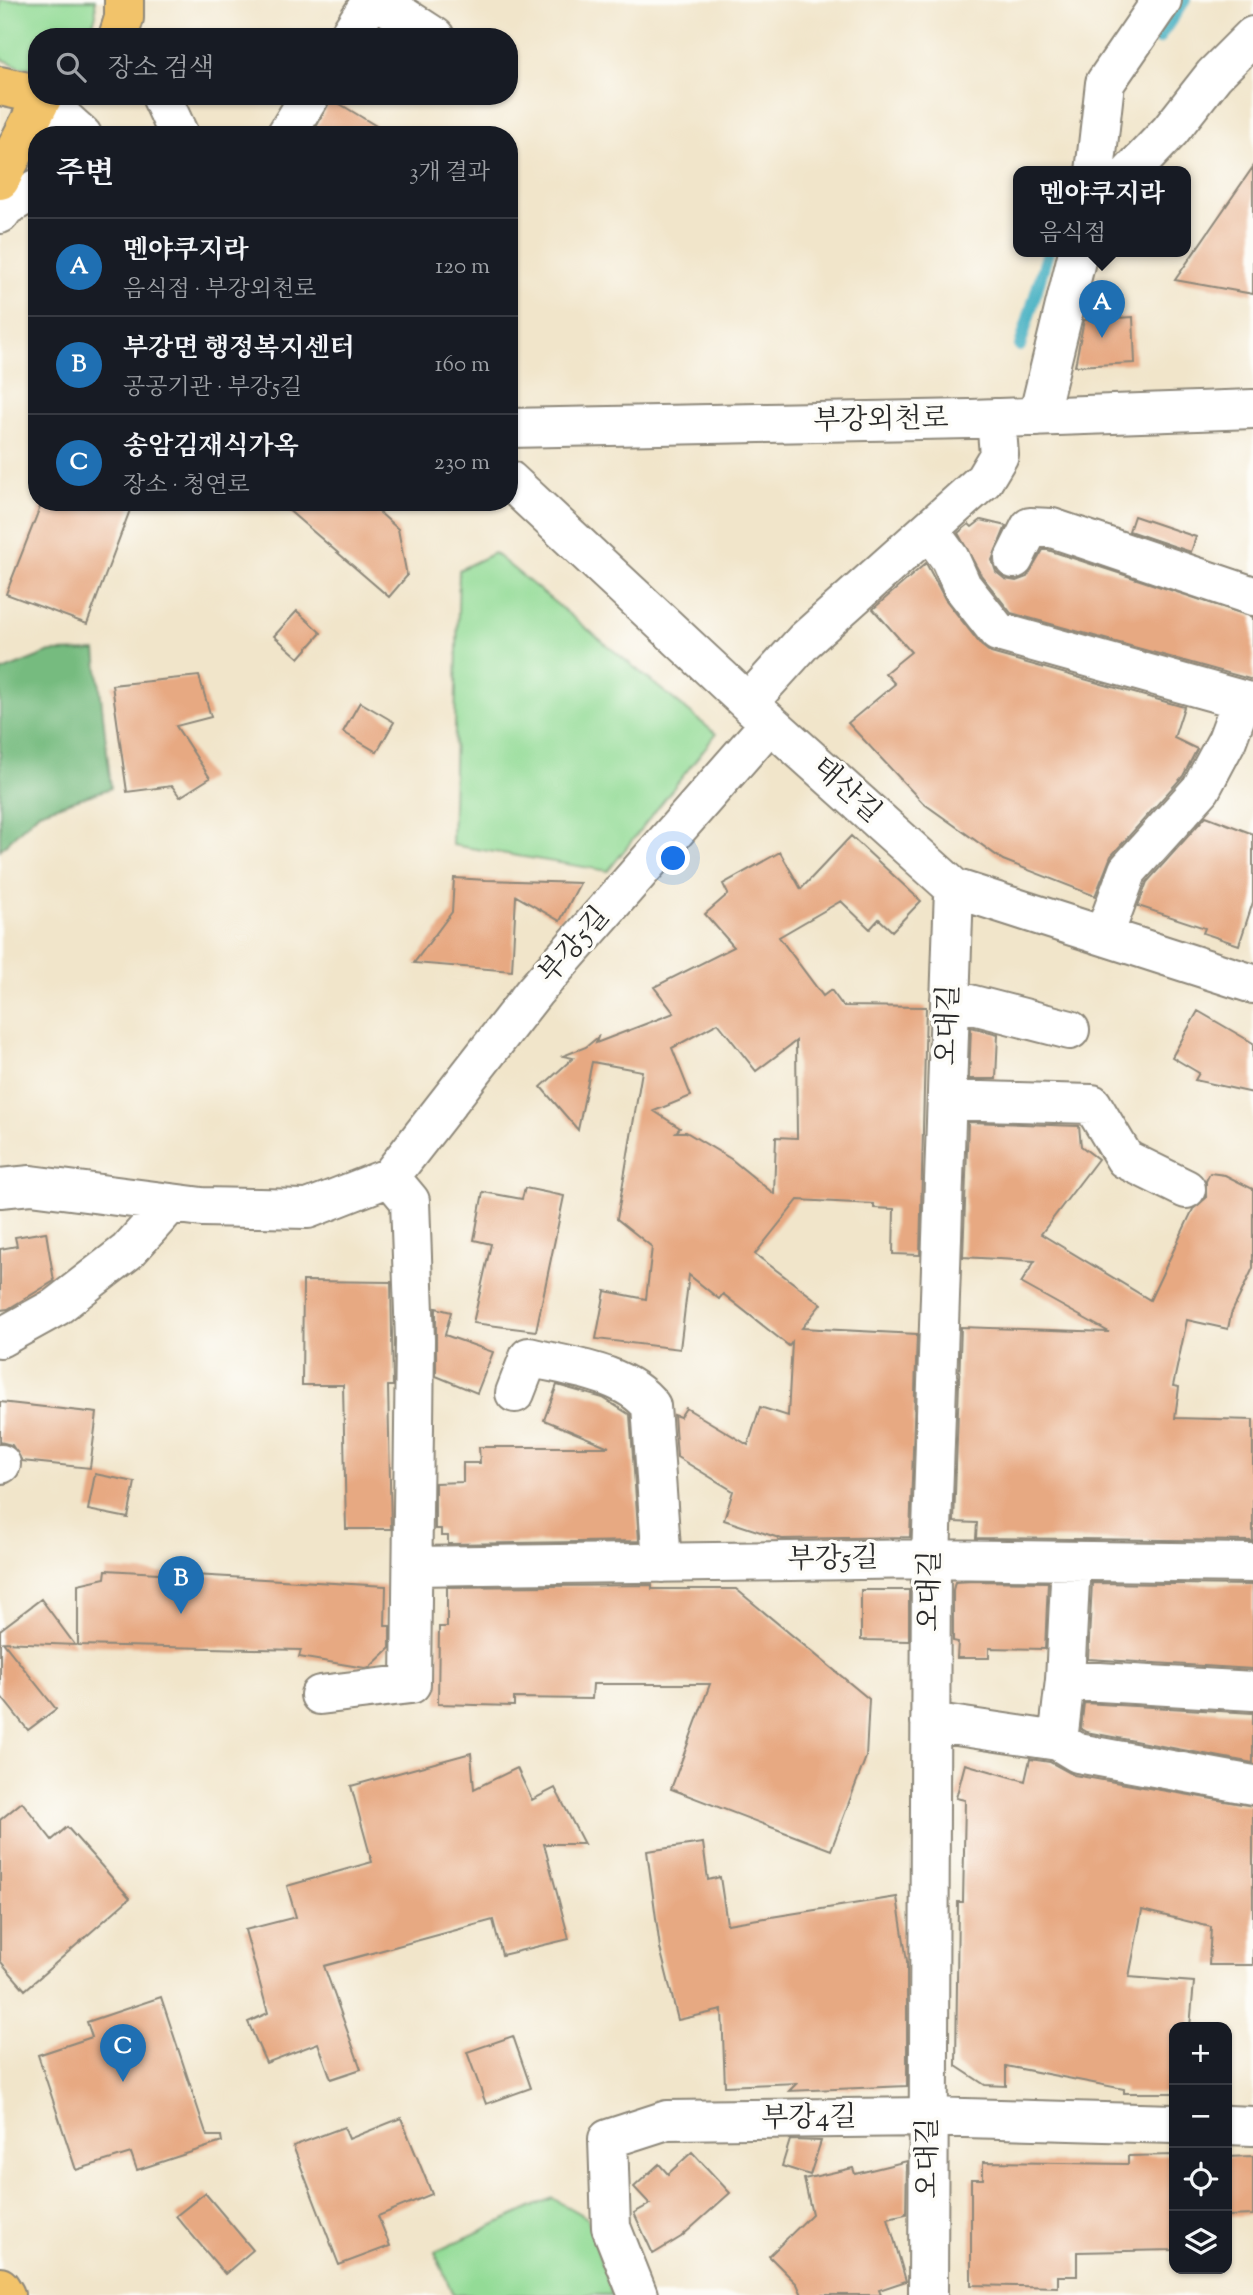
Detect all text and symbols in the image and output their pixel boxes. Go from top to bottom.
search box [28,28,518,105]
icon: search [52,48,90,86]
text: 장소 검색 [108,51,214,88]
text: 주변 [56,153,114,196]
text: 3개 결과 [409,157,490,190]
popup [1013,166,1191,257]
text: 멘야쿠지라 [1039,177,1165,214]
text: 음식점 [1039,218,1106,251]
text: 멘야쿠지라 [123,233,249,270]
text: A [70,251,88,284]
text: 120 m [435,251,490,284]
text: 음식점 · 부강외천로 [123,274,316,307]
pin: A [1079,280,1125,338]
text: 부강면 행정복지센터 [123,331,355,368]
text: B [72,349,86,382]
text: 160 m [435,349,490,382]
text: 공공기관 · 부강5길 [123,372,302,405]
street label: 부강외천로 [813,400,949,442]
text: 송암김재식가옥 [123,429,299,466]
text: C [70,447,88,480]
text: 230 m [434,447,490,480]
text: 장소 · 청연로 [123,470,250,503]
street label: 태산길 [802,749,890,833]
your location [656,841,690,875]
street label: 부강5길 [530,899,620,993]
street label: 오대길 [928,984,970,1066]
street label: 부강5길 [787,1539,879,1581]
street label: 오대길 [910,1550,952,1632]
pin: B [158,1556,204,1614]
map controls [1169,2022,1232,2274]
button: + [1169,2022,1232,2085]
pin: C [100,2024,146,2082]
button: − [1169,2085,1232,2148]
street label: 부강4길 [761,2098,857,2140]
street label: 오대길 [909,2117,949,2199]
button: locate [1169,2148,1232,2211]
button: layers [1169,2211,1232,2274]

